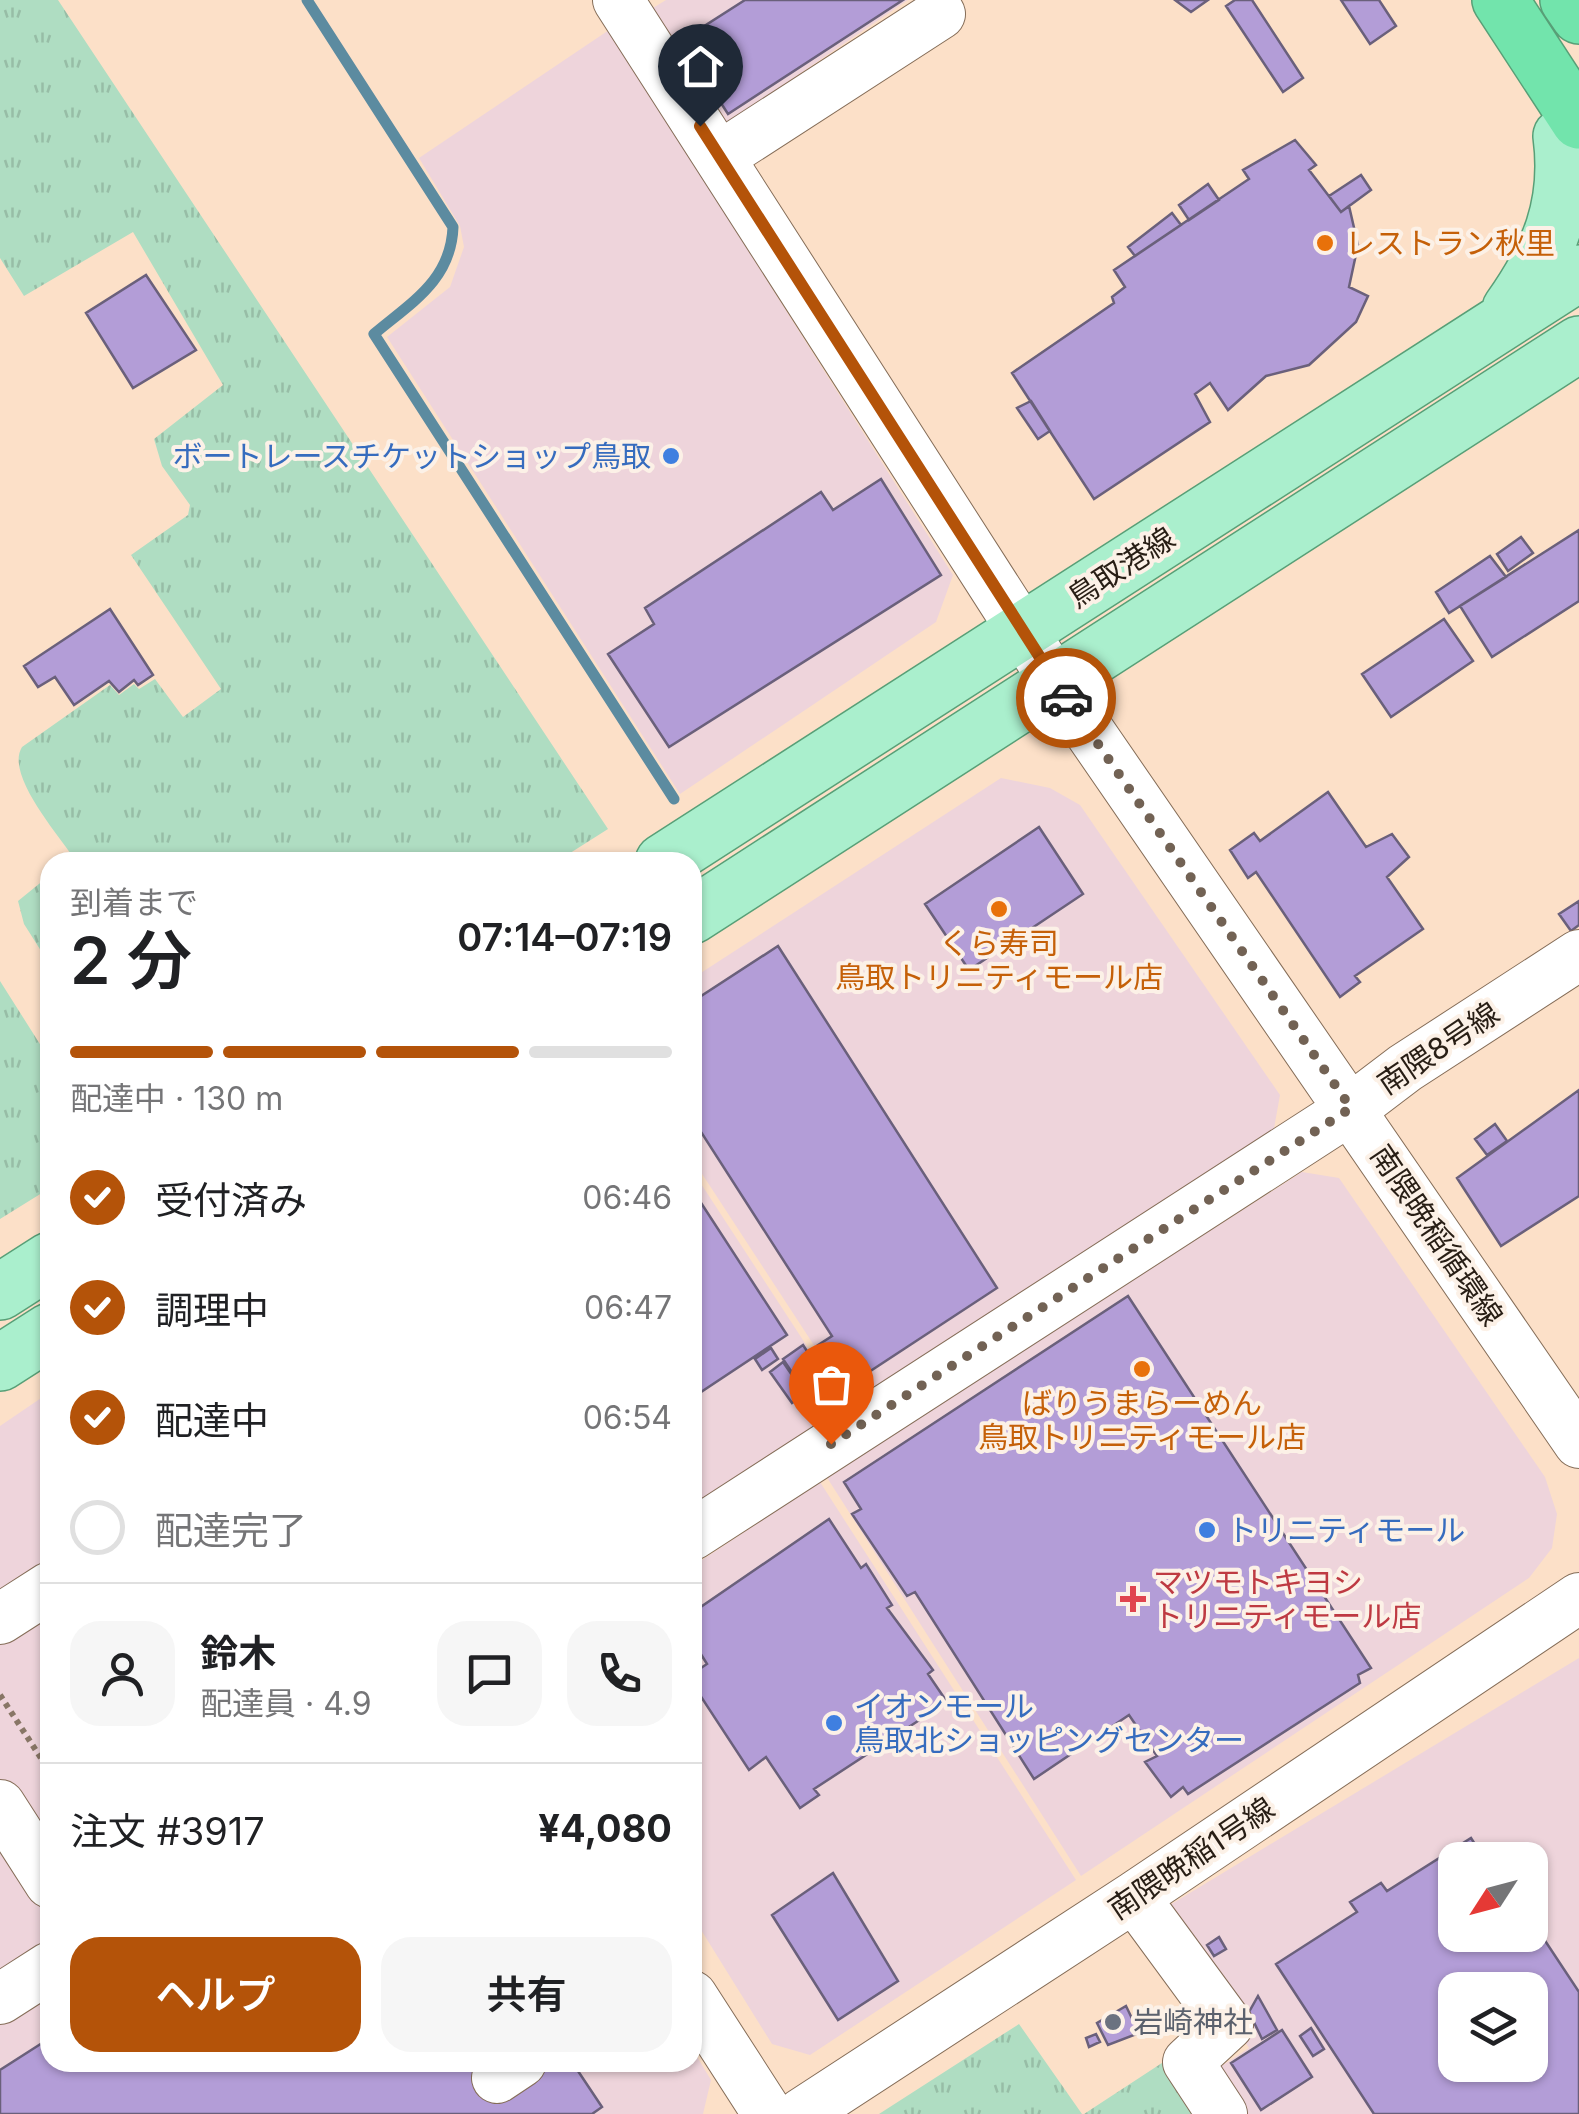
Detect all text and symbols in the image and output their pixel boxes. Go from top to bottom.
pin [658,24,743,127]
icon: home [673,39,728,94]
place label: レストラン秋里 [1345,225,1555,261]
marker: レストラン秋里 [1314,232,1336,254]
place label: ボートレースチケットショップ鳥取 [173,438,651,474]
marker: ボートレースチケットショップ鳥取 [660,445,682,467]
street label: 鳥取港線 [1061,519,1181,615]
courier [1016,648,1116,748]
icon: car [1039,671,1094,726]
text: 到着まで [70,883,198,922]
marker: くら寿司 鳥取トリニティモール店 [988,898,1010,920]
text: 07:14–07:19 [457,914,672,960]
text: 2 分 [70,921,192,1000]
place label: くら寿司 鳥取トリニティモール店 [835,925,1163,995]
street label: 南隈8号線 [1370,994,1506,1102]
text: 配達中 · 130 m [70,1079,283,1118]
street label: 南隈晩稲循環線 [1363,1138,1511,1332]
icon: check [70,1170,125,1225]
text: 受付済み [155,1177,307,1223]
text: 06:46 [582,1178,672,1217]
icon: check [70,1280,125,1335]
text: 調理中 [155,1287,269,1333]
text: 06:47 [584,1288,672,1327]
pin [789,1342,874,1445]
icon: bag [804,1357,859,1412]
marker: ばりうまらーめん 鳥取トリニティモール店 [1131,1358,1153,1380]
place label: ばりうまらーめん 鳥取トリニティモール店 [978,1385,1306,1455]
icon: check [70,1390,125,1445]
text: 配達中 [155,1397,269,1443]
text: 06:54 [583,1398,672,1437]
text: 配達完了 [155,1507,307,1553]
place label: トリニティモール [1227,1512,1465,1548]
marker: トリニティモール [1196,1519,1218,1541]
place label: マツモトキヨシ トリニティモール店 [1153,1564,1421,1634]
marker: マツモトキヨシ トリニティモール店 [1122,1588,1144,1610]
button: person [70,1621,175,1726]
button: chat [437,1621,542,1726]
button: phone [567,1621,672,1726]
text: 鈴木 [200,1630,276,1676]
text: 配達員 · 4.9 [200,1684,372,1723]
place label: イオンモール 鳥取北ショッピングセンター [854,1688,1244,1758]
marker: イオンモール 鳥取北ショッピングセンター [823,1712,845,1734]
street label: 南隈晩稲1号線 [1101,1789,1281,1927]
text: ¥4,080 [538,1805,672,1851]
text: 注文 #3917 [70,1808,265,1854]
north arrow [1438,1842,1548,1952]
map controls [1438,1842,1548,2082]
button: ヘルプ [70,1937,361,2052]
button: 共有 [381,1937,672,2052]
button: layers [1438,1972,1548,2082]
place label: 岩崎神社 [1133,2004,1253,2040]
marker: 岩崎神社 [1102,2011,1124,2033]

